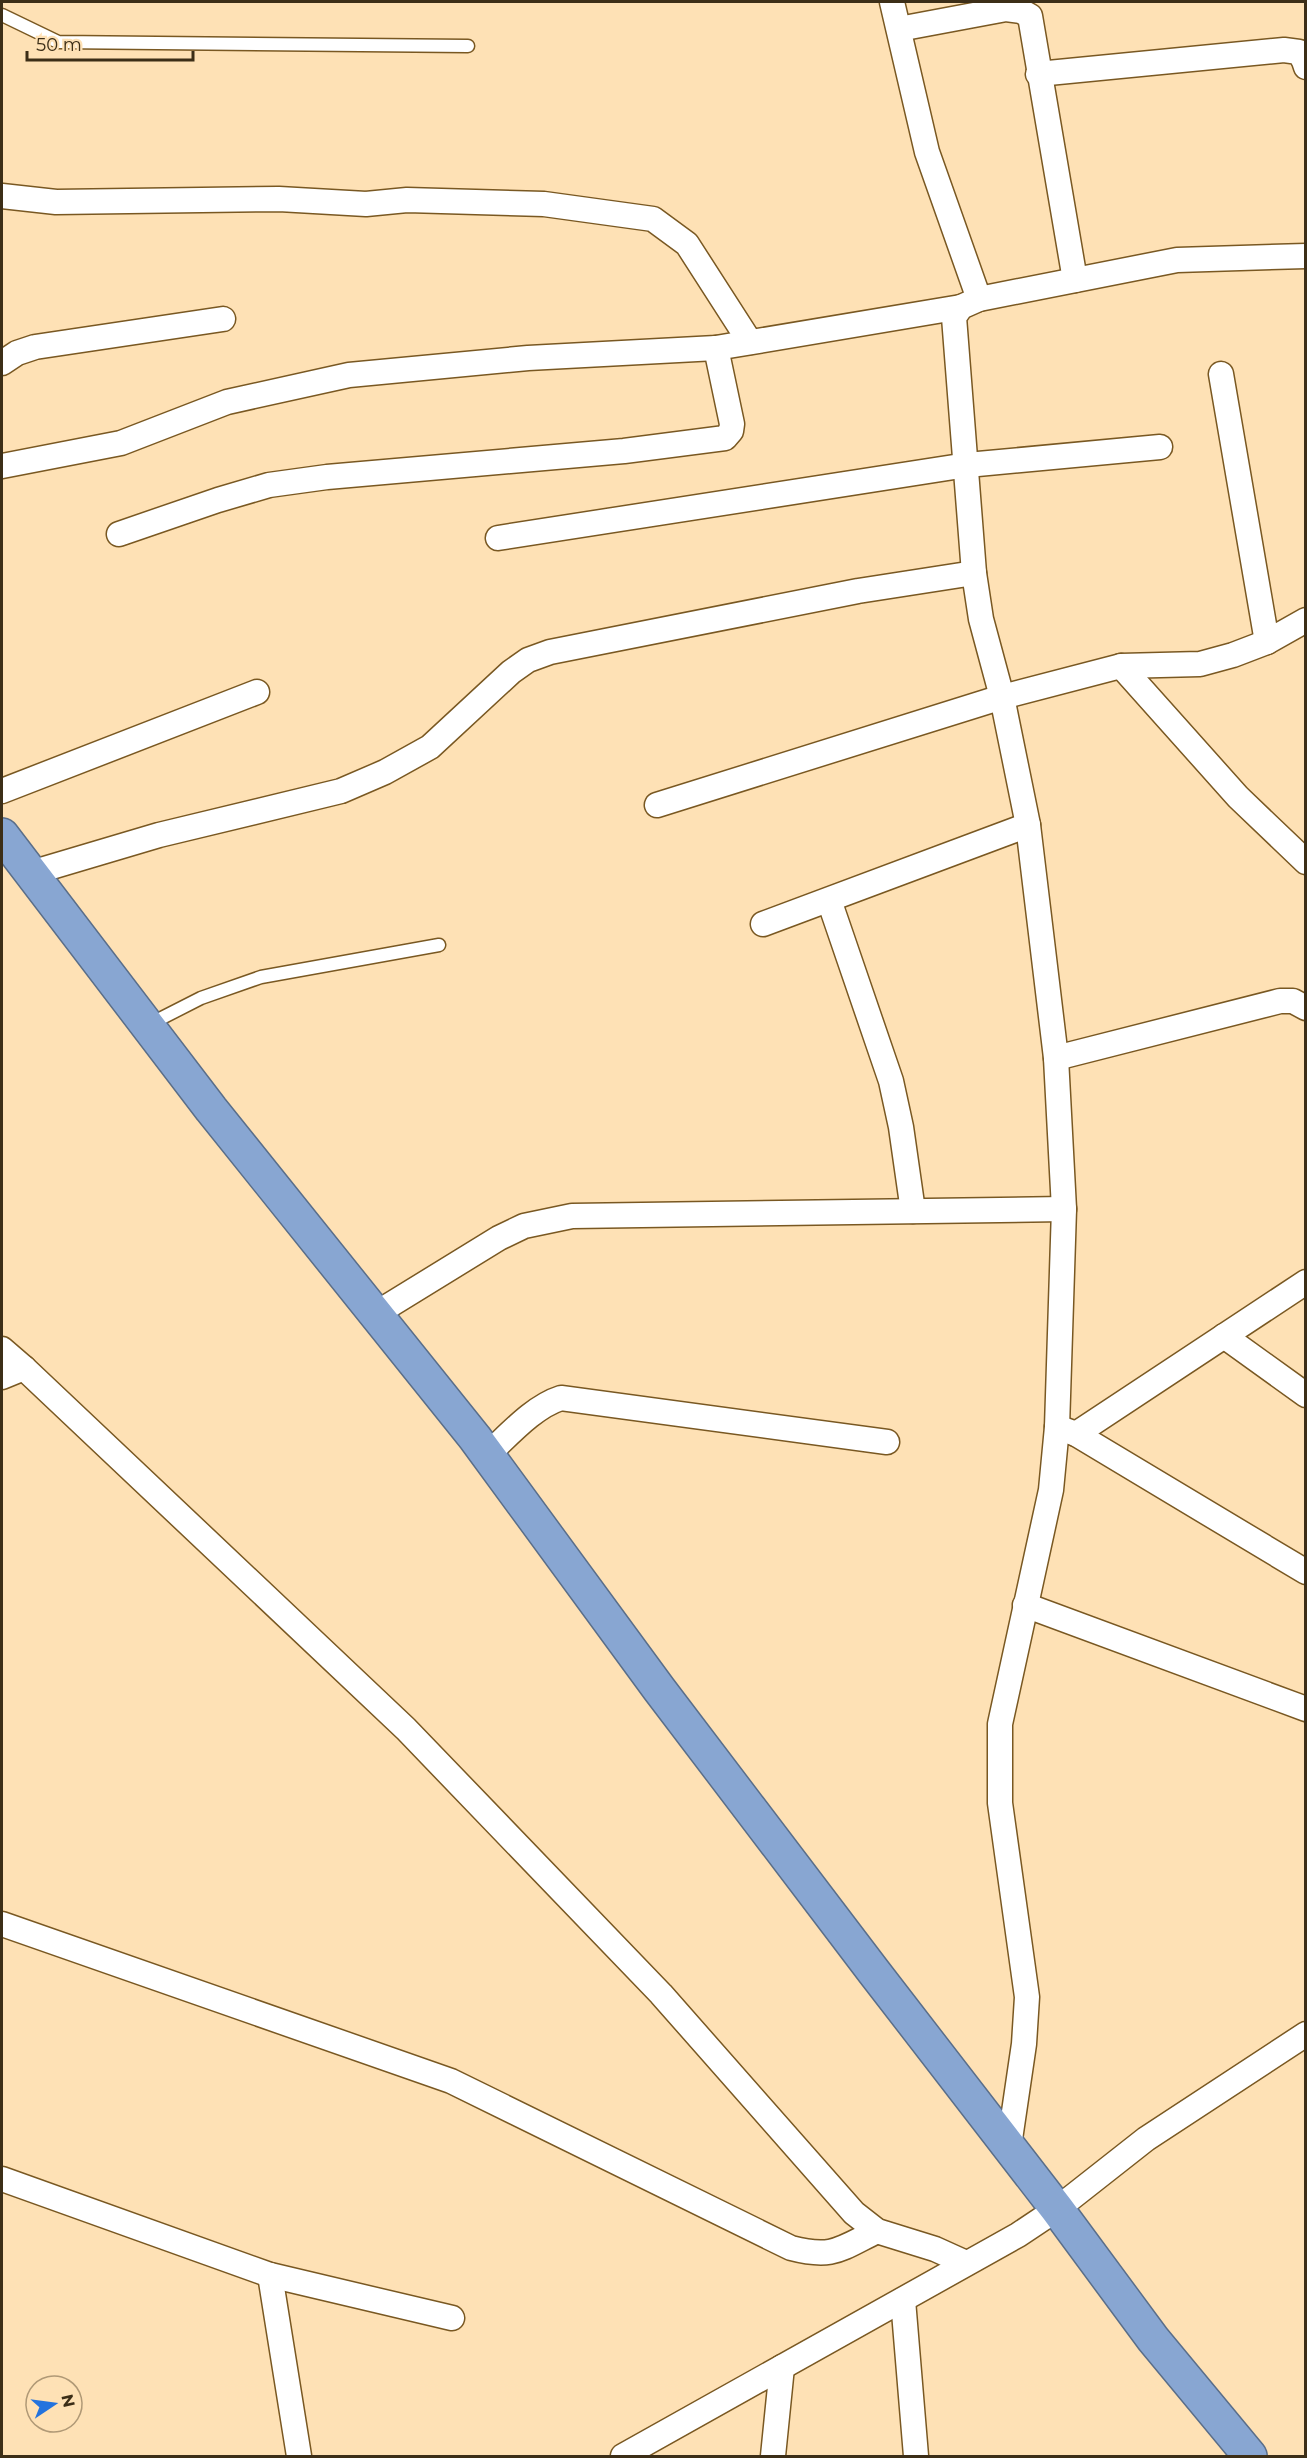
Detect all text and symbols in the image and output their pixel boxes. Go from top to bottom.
scale bar [27,24,194,62]
text: 50 m [36,34,82,56]
north arrow [24,2374,84,2434]
text: N [57,2392,79,2409]

